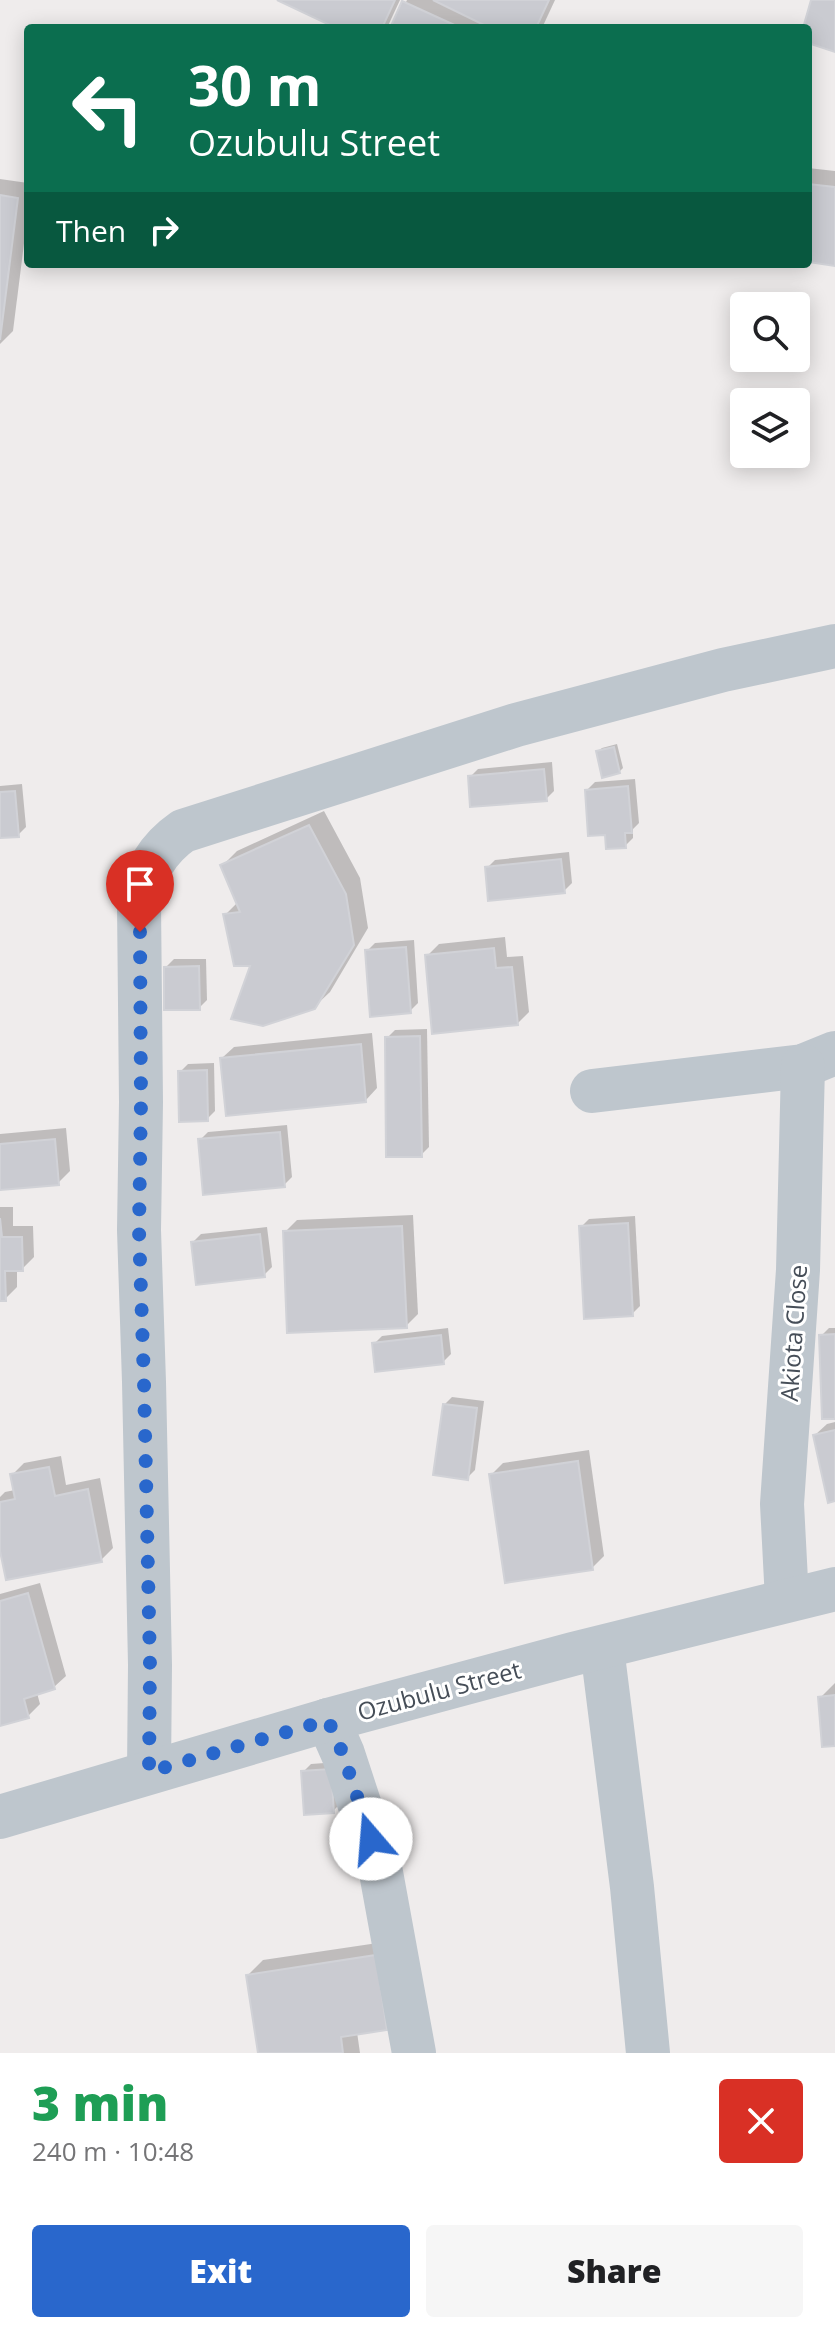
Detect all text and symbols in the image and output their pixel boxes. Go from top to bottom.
text: 30 m [188,46,322,122]
icon: left [56,56,160,160]
text: Ozubulu Street [188,118,440,167]
icon: right [142,208,186,252]
text: Then [56,210,126,251]
map controls [730,292,810,468]
button: search [730,292,810,372]
button: layers [730,388,810,468]
pin [106,850,174,932]
icon: arrive [118,862,162,906]
street label: Akiota Close [772,1264,814,1402]
street label: Ozubulu Street [354,1652,524,1728]
position arrow [329,1797,413,1881]
text: 3 min [32,2070,168,2135]
button: close [719,2079,803,2163]
text: 240 m · 10:48 [32,2133,194,2169]
button: Exit [32,2225,410,2317]
button: Share [426,2225,803,2317]

